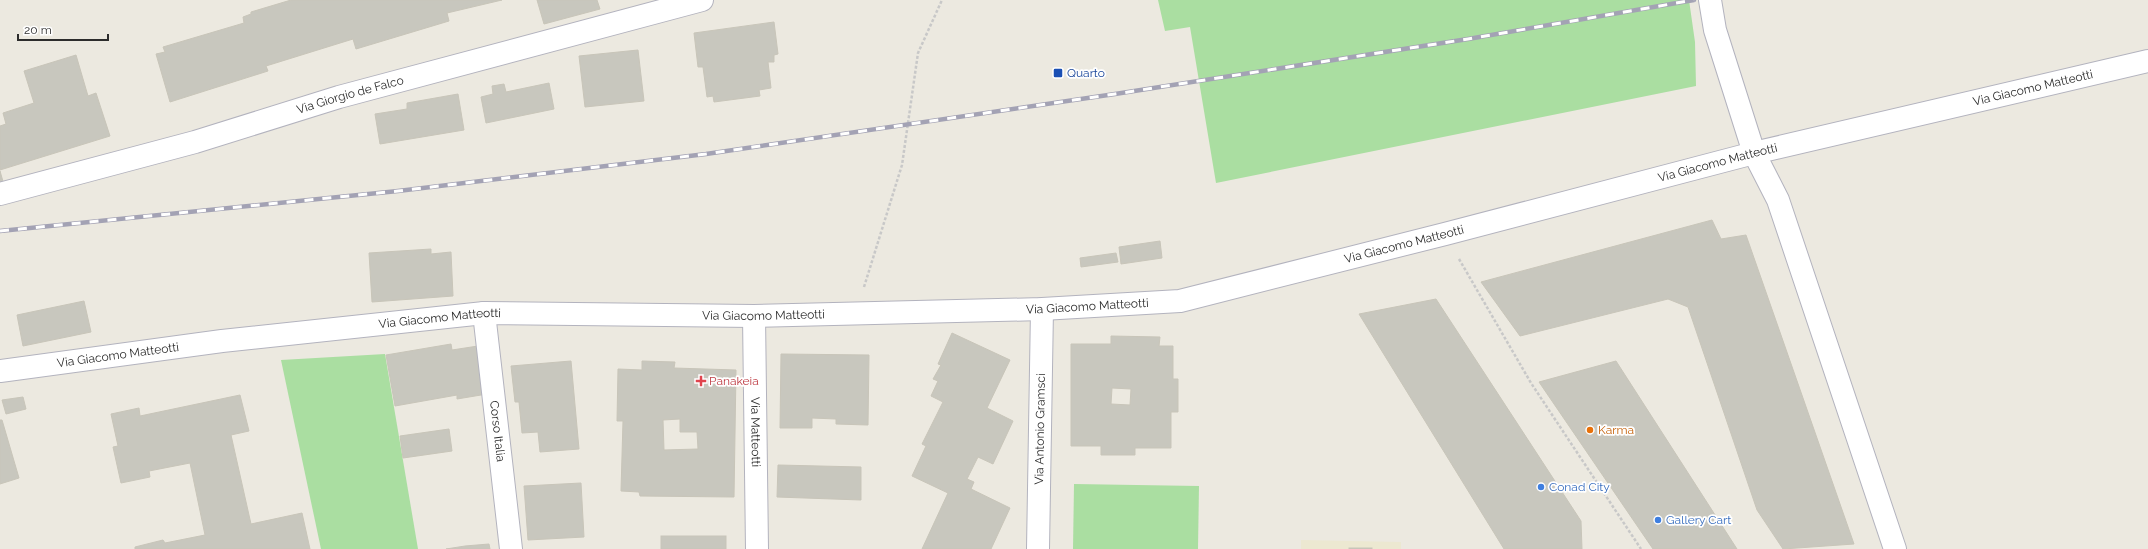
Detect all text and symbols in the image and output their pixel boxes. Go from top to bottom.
scale bar [18,16,108,42]
text: 20 m [24,23,52,37]
place label: Quarto [1067,66,1105,80]
marker: Quarto [1052,67,1064,79]
street label: Via Giacomo Matteotti [1972,67,2094,109]
street label: Via Giorgio de Falco [295,73,405,117]
street label: Via Giacomo Matteotti [1656,141,1779,185]
street label: Via Giacomo Matteotti [1343,222,1465,266]
street label: Via Giacomo Matteotti [1026,296,1149,316]
street label: Via Giacomo Matteotti [378,306,501,331]
street label: Via Giacomo Matteotti [702,307,825,323]
street label: Via Giacomo Matteotti [56,340,180,370]
street label: Via Antonio Gramsci [1032,373,1048,485]
place label: Panakeia [709,374,759,388]
marker: Panakeia [696,376,706,386]
street label: Via Matteotti [748,397,763,467]
street label: Corso Italia [487,400,508,463]
place label: Karma [1598,423,1634,437]
marker: Karma [1585,425,1595,435]
place label: Conad City [1549,480,1610,494]
marker: Conad City [1536,482,1546,492]
place label: Gallery Cart [1666,513,1731,527]
marker: Gallery Cart [1653,515,1663,525]

